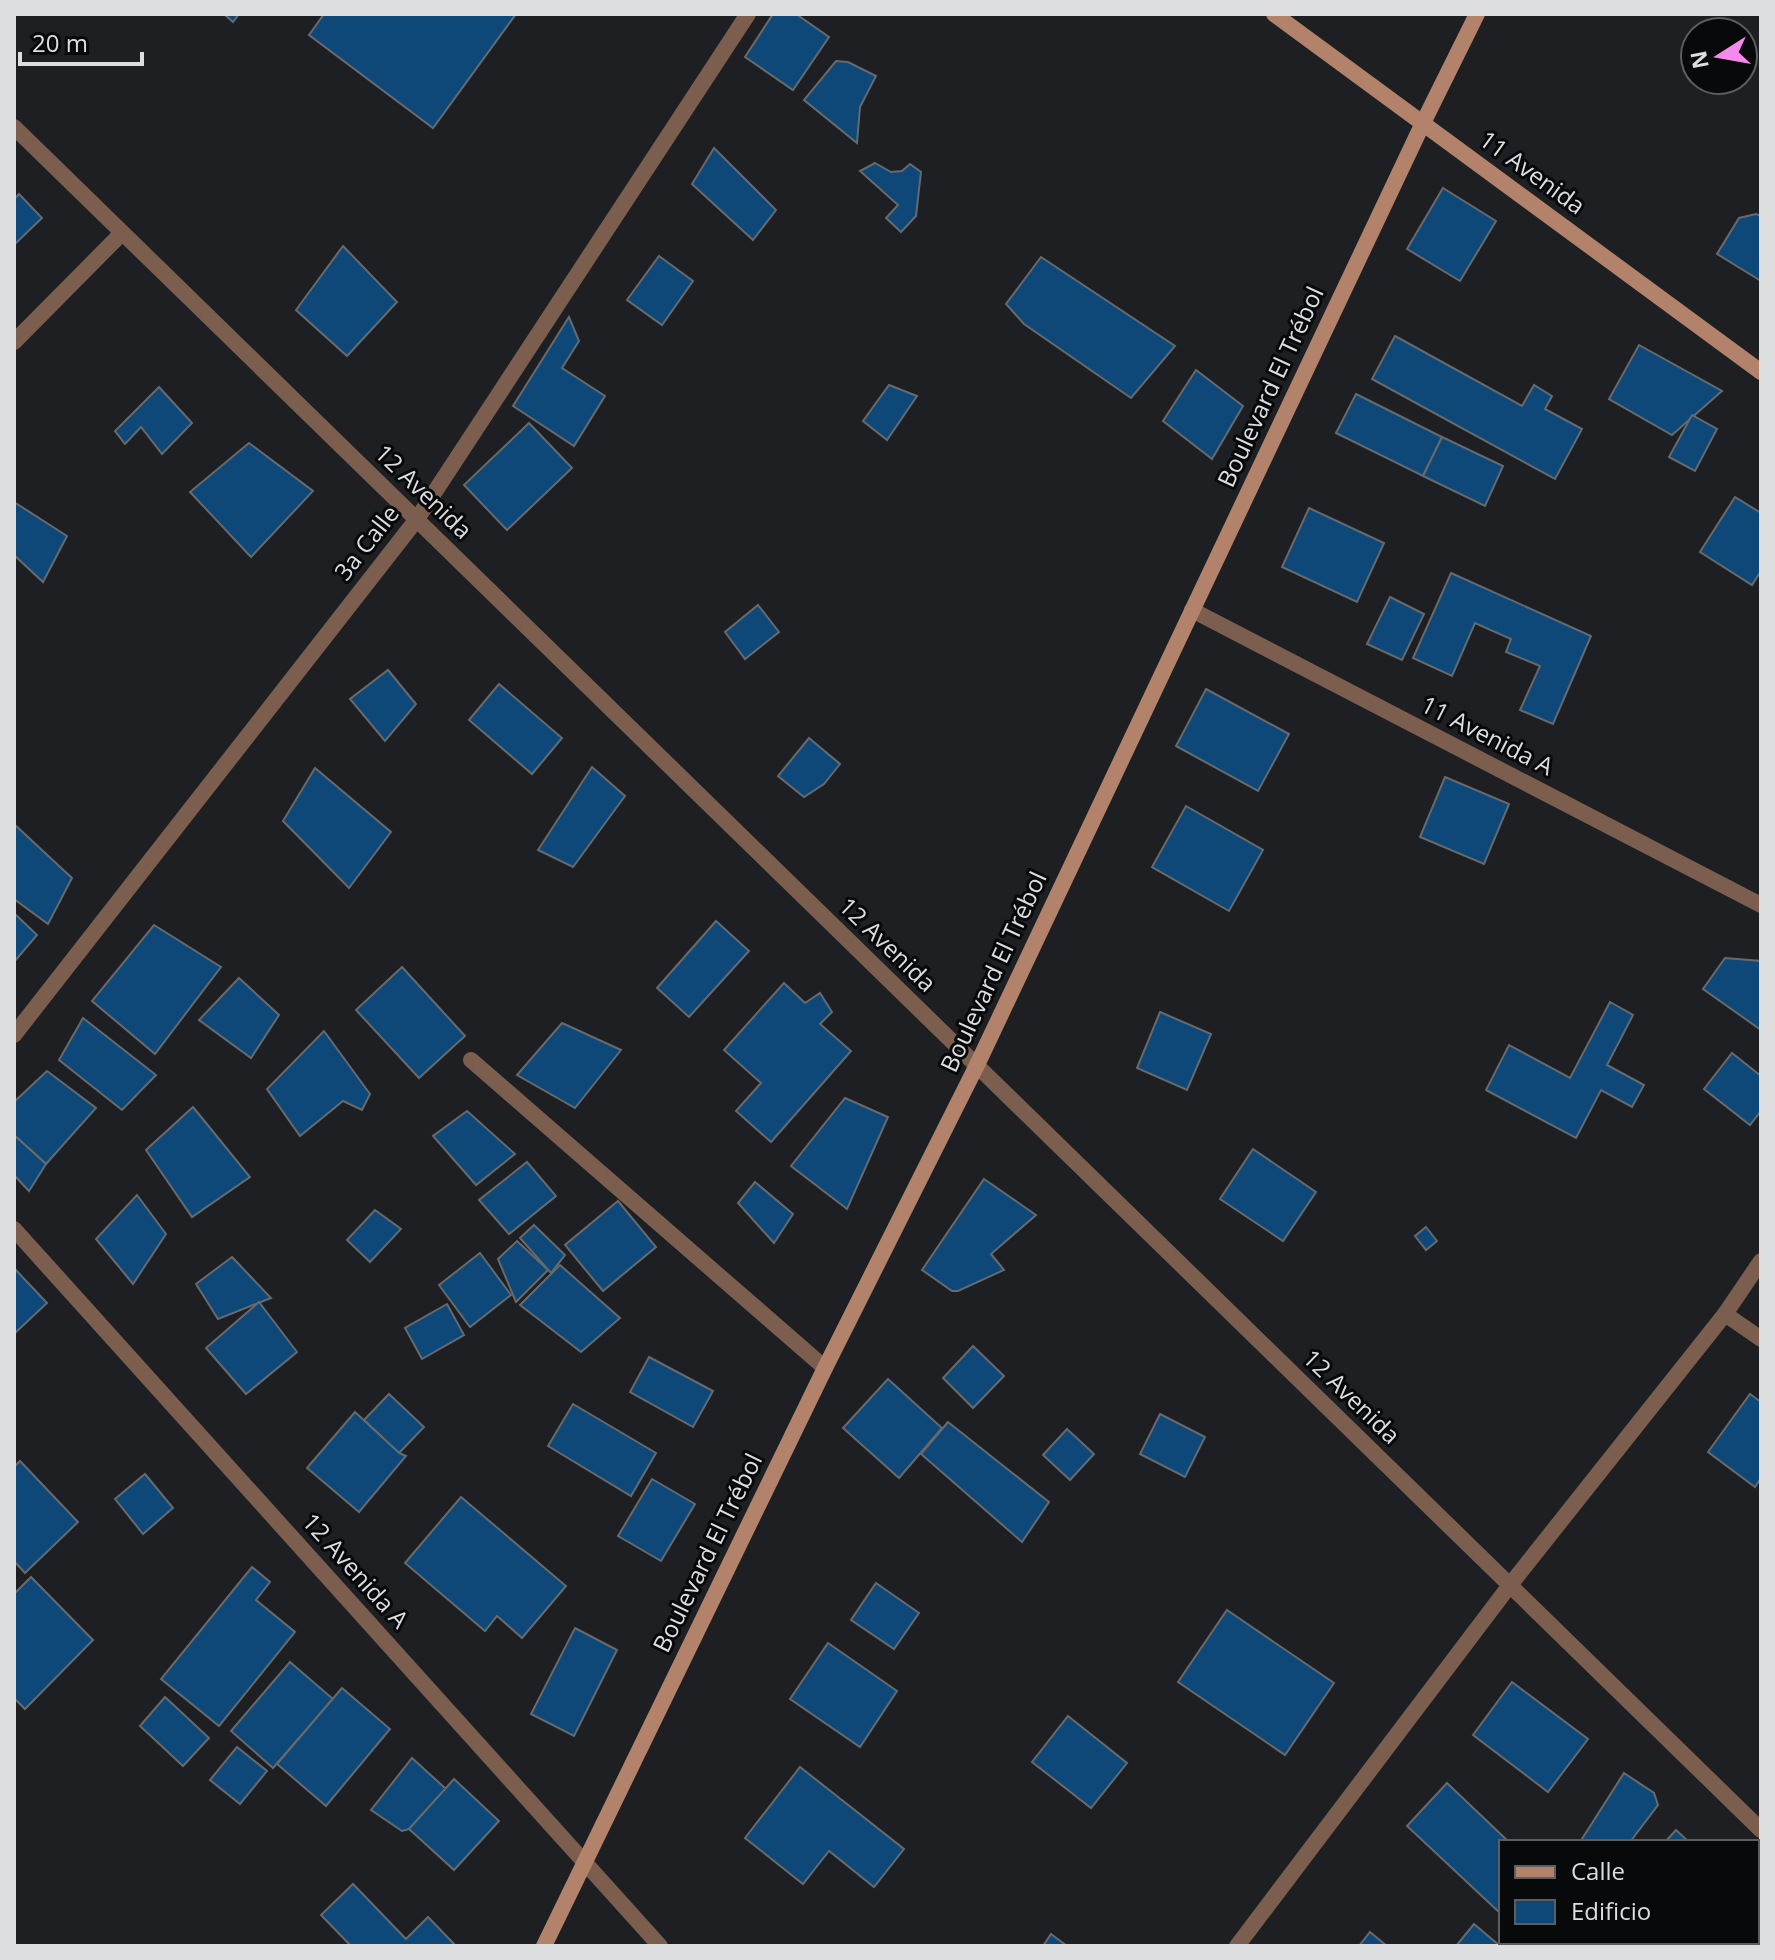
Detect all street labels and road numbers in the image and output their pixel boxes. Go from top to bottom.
street label: 11 Avenida [1473,122,1592,221]
street label: Boulevard El Trébol [1209,281,1331,492]
street label: 12 Avenida [368,436,480,546]
street label: 3a Calle [326,498,406,587]
street label: 11 Avenida A [1416,687,1560,783]
street label: Boulevard El Trébol [932,866,1054,1077]
street label: 12 Avenida [832,889,944,999]
street label: 12 Avenida [1296,1341,1408,1451]
street label: Boulevard El Trébol [644,1447,769,1657]
street label: 12 Avenida A [295,1505,417,1635]

